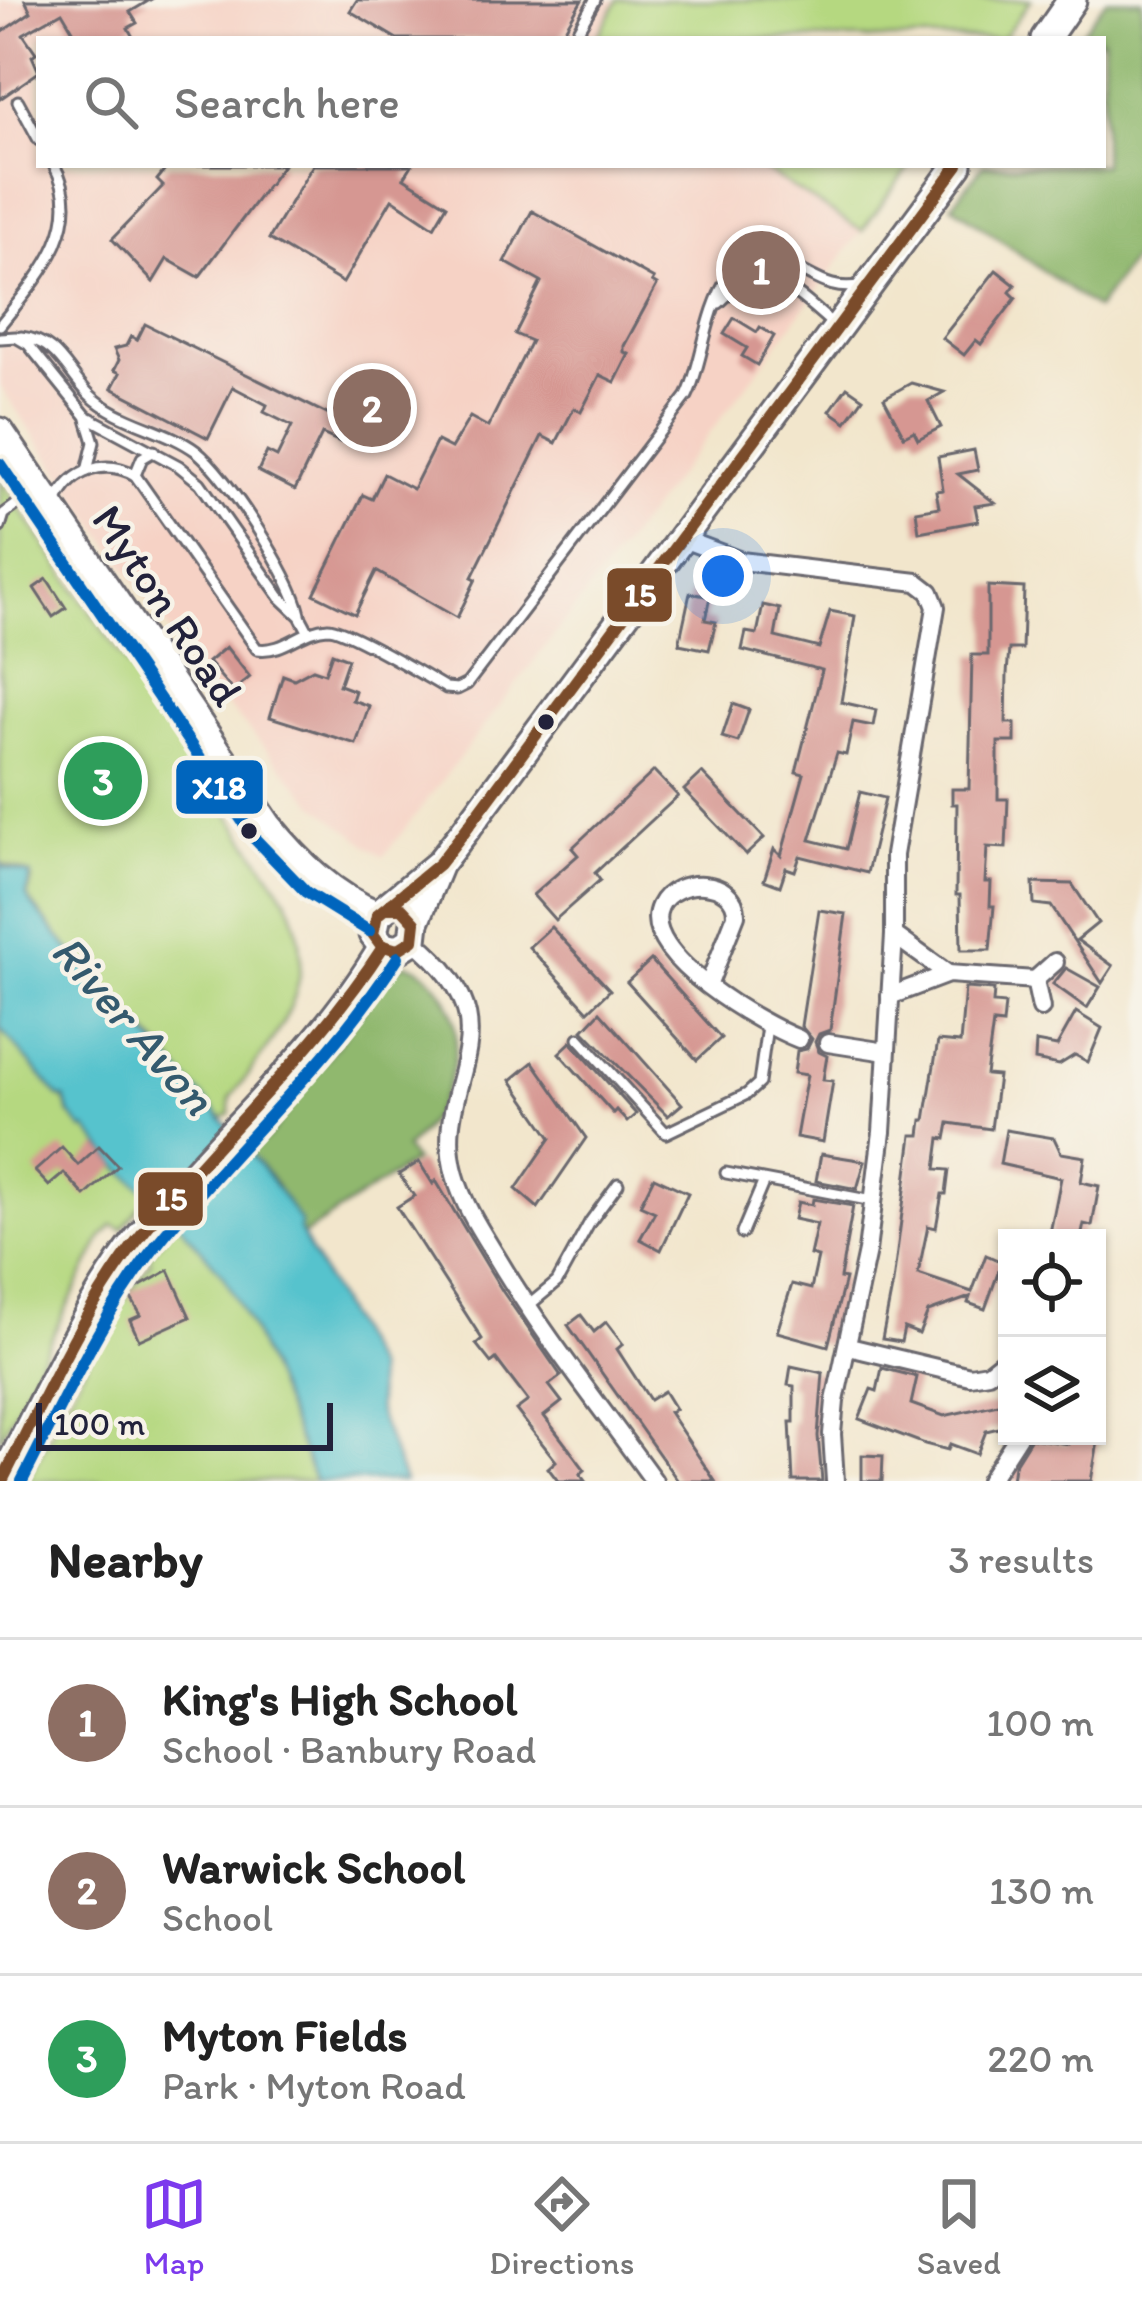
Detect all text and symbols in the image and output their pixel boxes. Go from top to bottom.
search box [36,36,1106,168]
icon: search [78,69,144,135]
text: Search here [174,75,400,129]
pin: 1 [722,225,800,315]
pin: 2 [333,363,411,453]
street label: Myton Road [81,494,255,716]
your location [693,546,753,606]
line badge: 15 [605,566,674,624]
text: 15 [624,575,656,614]
unlabelled marker [535,711,557,733]
pin: 3 [64,736,142,826]
line badge: X18 [174,758,265,816]
text: X18 [192,768,246,807]
unlabelled marker [238,820,260,842]
water label: River Avon [40,922,228,1126]
line badge: 15 [136,1170,205,1228]
text: 15 [155,1179,187,1218]
map controls [998,1229,1106,1445]
button: locate [998,1229,1106,1337]
button: layers [998,1337,1106,1445]
scale bar [36,1397,333,1450]
text: 100 m [54,1404,145,1443]
text: Nearby [48,1529,203,1590]
text: 3 results [948,1536,1094,1583]
text: King's High School [162,1672,517,1726]
text: 1 [78,1699,96,1746]
text: 100 m [986,1699,1094,1746]
text: School · Banbury Road [162,1726,536,1773]
text: Warwick School [162,1840,465,1894]
text: 2 [77,1867,97,1914]
text: 130 m [989,1867,1094,1914]
text: School [162,1894,273,1941]
text: Myton Fields [162,2008,408,2062]
text: 3 [76,2035,98,2082]
text: 220 m [987,2035,1094,2082]
text: Park · Myton Road [162,2062,466,2109]
tab: Map [141,2171,207,2282]
tab: Directions [489,2171,634,2282]
tab: Saved [917,2171,1001,2282]

